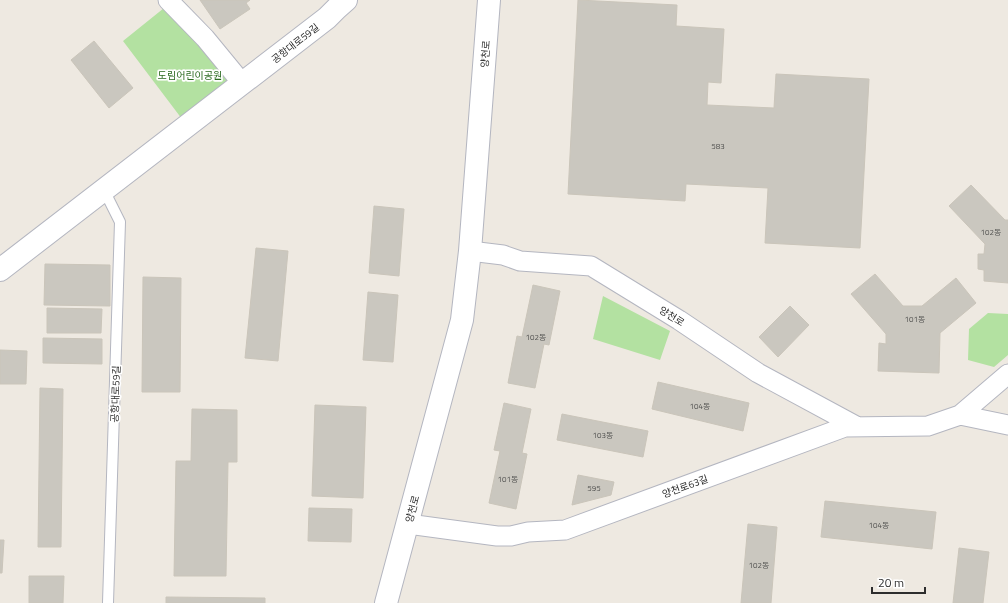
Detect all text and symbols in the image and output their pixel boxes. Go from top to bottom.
street label: 공항대로59길 [268,20,322,67]
street label: 양천로 [477,40,494,68]
park label: 도림어린이공원 [158,68,222,83]
house number: 583 [711,140,725,152]
house number: 102동 [981,226,1001,238]
street label: 양천로 [656,303,687,330]
house number: 101동 [905,313,925,325]
house number: 102동 [526,331,546,343]
street label: 공항대로59길 [107,365,124,423]
house number: 104동 [690,400,710,412]
house number: 103동 [593,429,613,441]
street label: 양천로63길 [660,471,710,502]
house number: 101동 [498,473,518,485]
house number: 595 [587,482,601,494]
street label: 양천로 [402,494,423,524]
house number: 104동 [869,519,889,531]
house number: 102동 [749,559,769,571]
scale bar [872,569,925,595]
text: 20 m [878,573,904,592]

